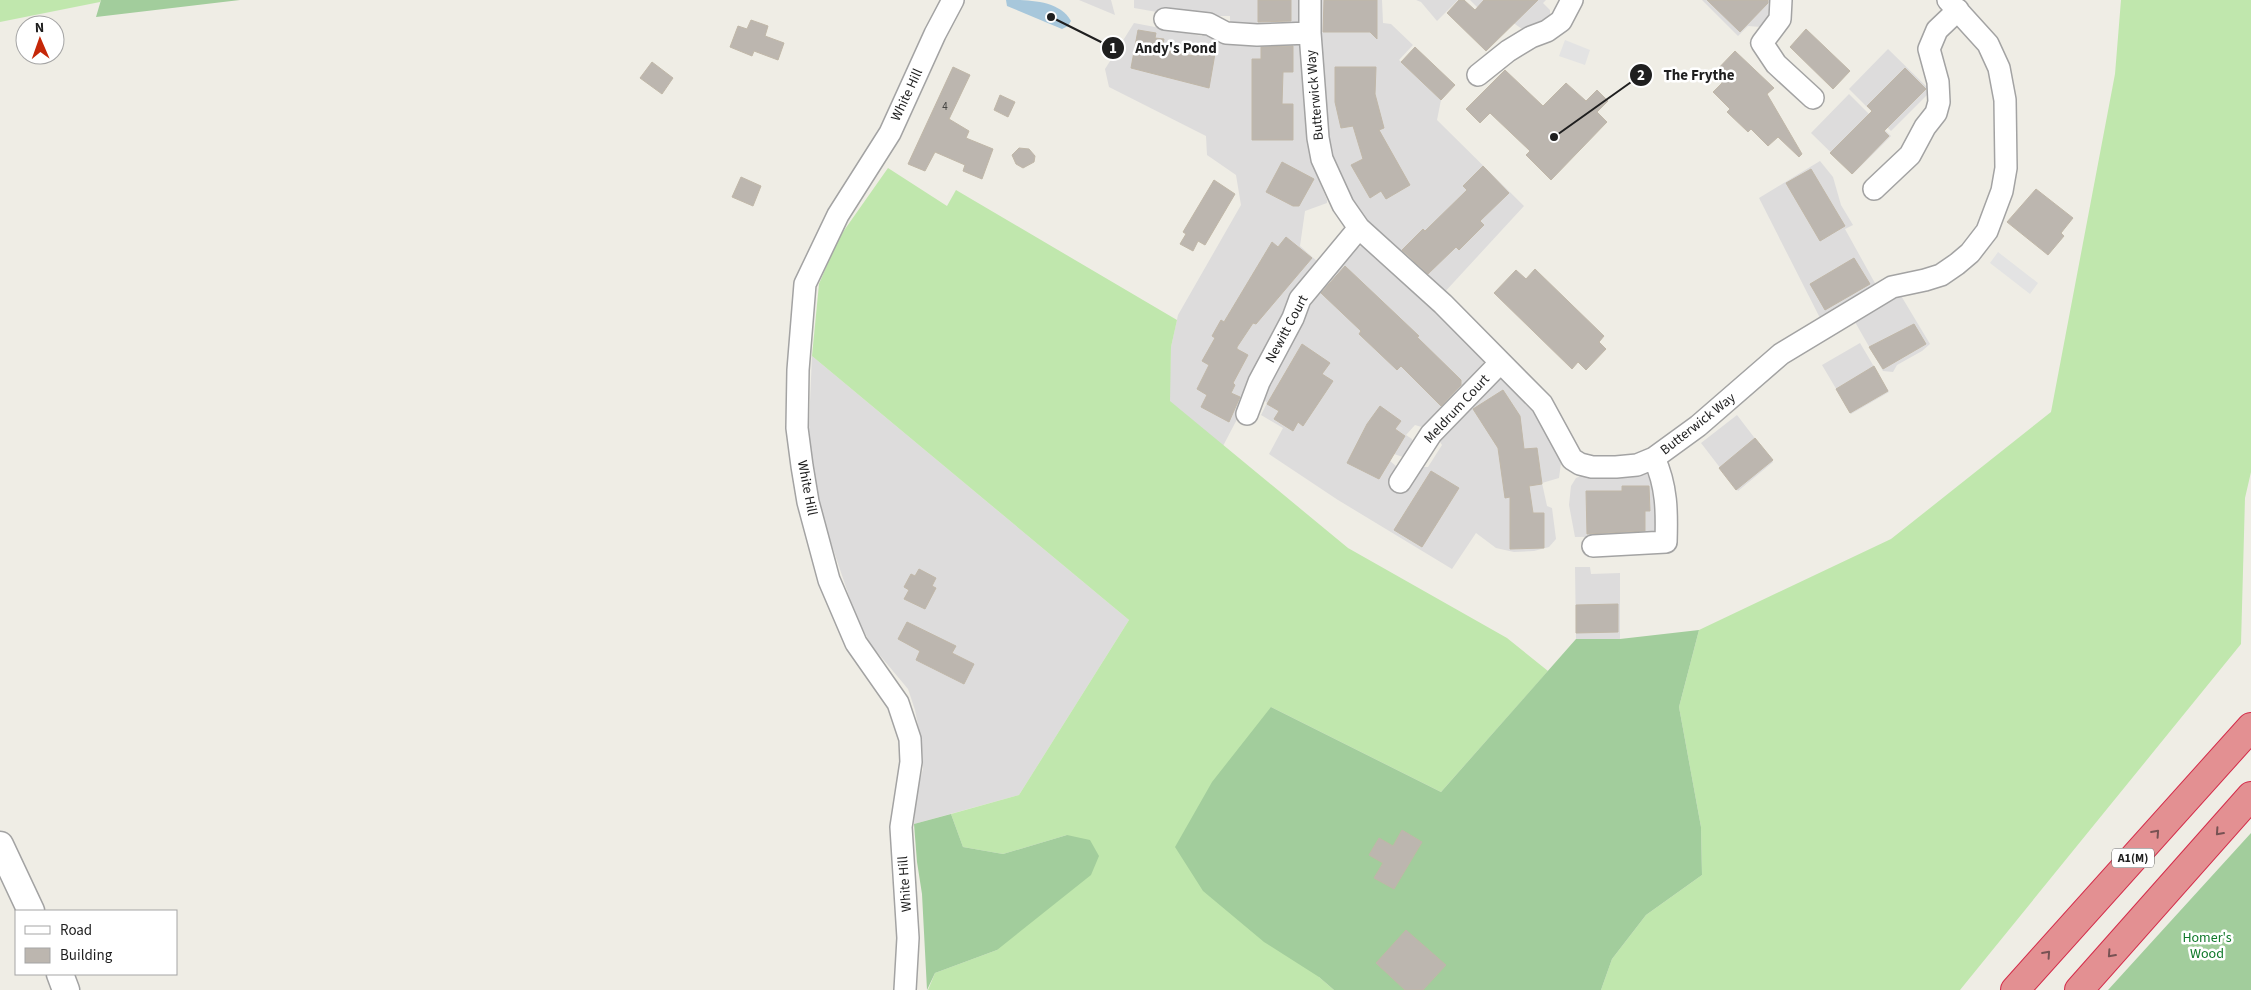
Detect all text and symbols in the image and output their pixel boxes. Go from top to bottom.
north arrow [15,15,65,65]
text: N [35,18,45,38]
callout: Andy's Pond [1100,33,1227,63]
text: 1 [1109,38,1117,59]
text: Andy's Pond [1134,38,1217,59]
street label: Butterwick Way [1301,48,1329,141]
callout: The Frythe [1628,60,1744,90]
street label: White Hill [886,65,928,125]
text: 2 [1637,65,1645,86]
text: The Frythe [1663,65,1735,86]
house number: 4 [942,99,948,114]
street label: Newitt Court [1261,291,1313,367]
street label: Meldrum Court [1420,370,1495,448]
street label: Butterwick Way [1656,388,1740,460]
street label: White Hill [792,459,822,518]
one-way arrow [2215,827,2224,836]
one-way arrow [2150,829,2159,838]
road number: A1(M) [2112,848,2154,868]
street label: White Hill [893,855,917,913]
legend [15,910,178,975]
text: Road [60,920,92,941]
park label: Homer's Wood [2182,928,2232,964]
text: Building [60,945,113,966]
one-way arrow [2107,948,2116,957]
one-way arrow [2042,950,2051,959]

